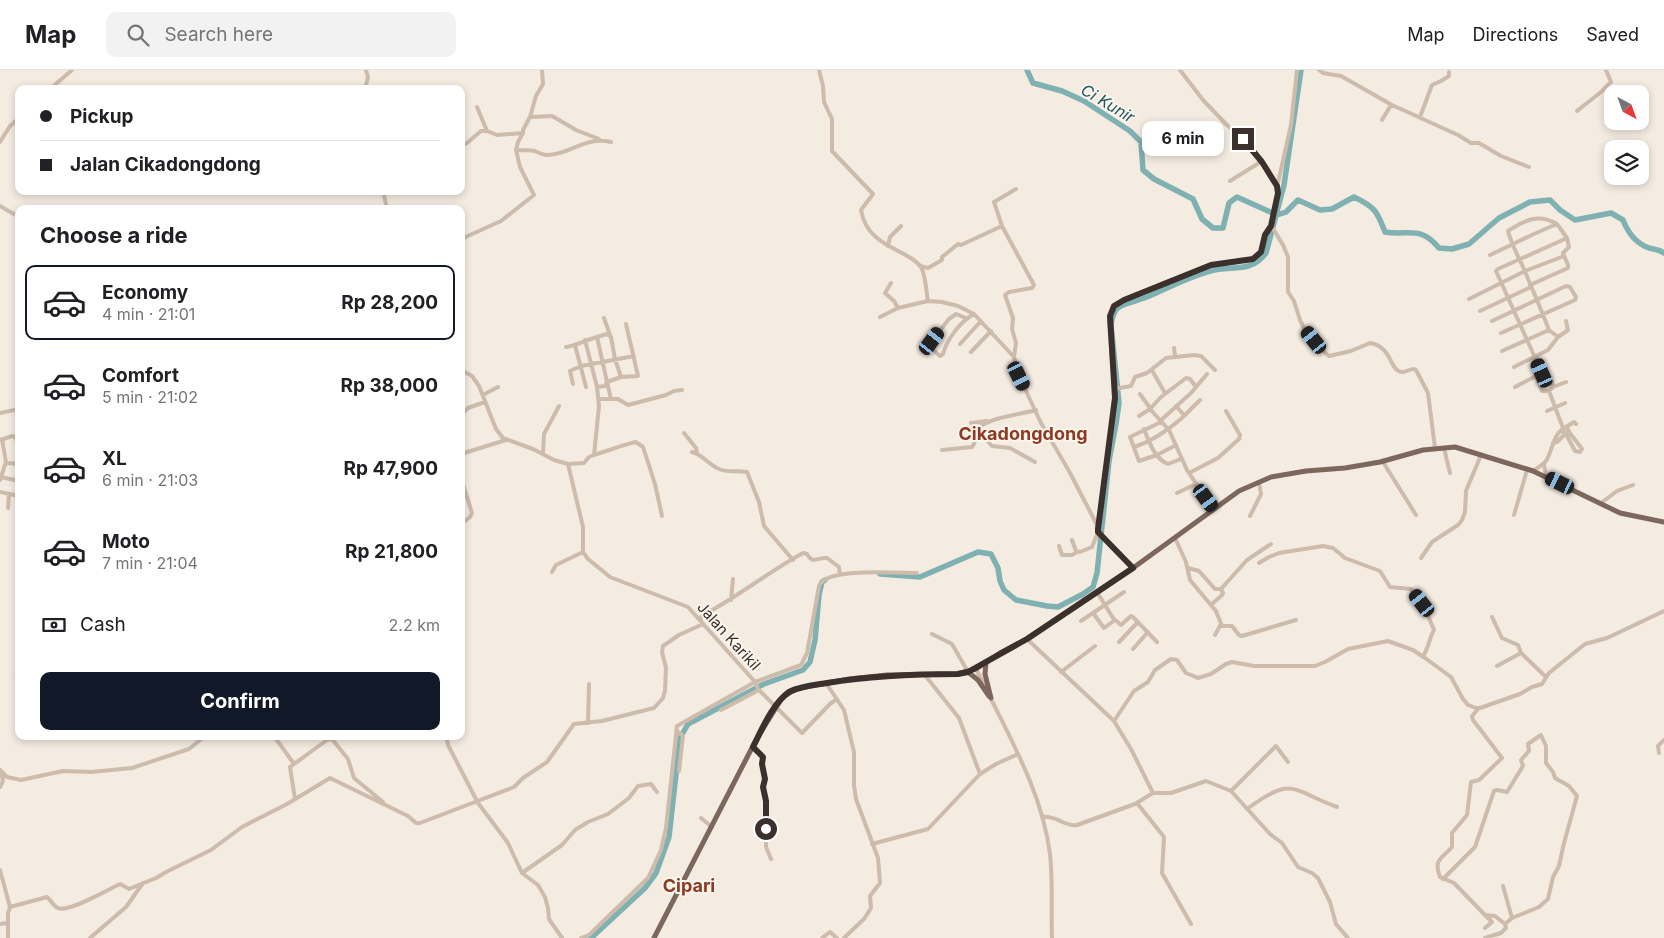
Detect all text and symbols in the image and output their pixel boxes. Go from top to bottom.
search box [106,12,456,57]
text: Map [25,20,76,49]
icon: search [124,21,152,49]
text: Search here [164,23,273,46]
text: Map [1407,24,1445,45]
text: Directions [1473,24,1558,45]
text: Saved [1586,24,1639,45]
water label: Ci Kunir [1078,79,1139,127]
north arrow [1604,85,1649,130]
map controls [1604,85,1649,185]
text: Pickup [70,105,133,128]
callout: 6 min [1143,122,1226,156]
text: 6 min [1161,128,1205,148]
route end [1232,128,1254,150]
button: layers [1604,140,1649,185]
text: Jalan Cikadongdong [70,153,261,176]
text: Choose a ride [40,222,188,248]
icon: car [42,280,87,325]
text: Economy [102,281,188,304]
text: Rp 28,200 [341,291,438,314]
text: 4 min · 21:01 [102,304,195,324]
car [1298,324,1329,356]
car [916,325,947,357]
car [1529,356,1554,390]
car [1005,359,1032,393]
icon: car [42,363,87,408]
text: Comfort [102,364,179,387]
text: Rp 38,000 [341,374,438,397]
text: 5 min · 21:02 [102,387,198,407]
district label: Cikadongdong [958,423,1088,444]
icon: car [42,446,87,491]
text: XL [102,447,127,470]
text: Rp 47,900 [343,457,438,480]
text: 6 min · 21:03 [102,470,198,490]
car [1543,470,1576,496]
car [1191,481,1220,515]
icon: car [42,529,87,574]
text: Moto [102,530,150,553]
text: Rp 21,800 [345,540,438,563]
text: 7 min · 21:04 [102,553,198,573]
car [1406,587,1437,619]
street label: Jalan Karikil [693,598,765,674]
icon: cash [40,611,68,639]
text: Cash [80,613,126,636]
text: 2.2 km [389,615,440,635]
button: Confirm [40,672,440,730]
route start [755,818,777,840]
district label: Cipari [663,875,715,896]

